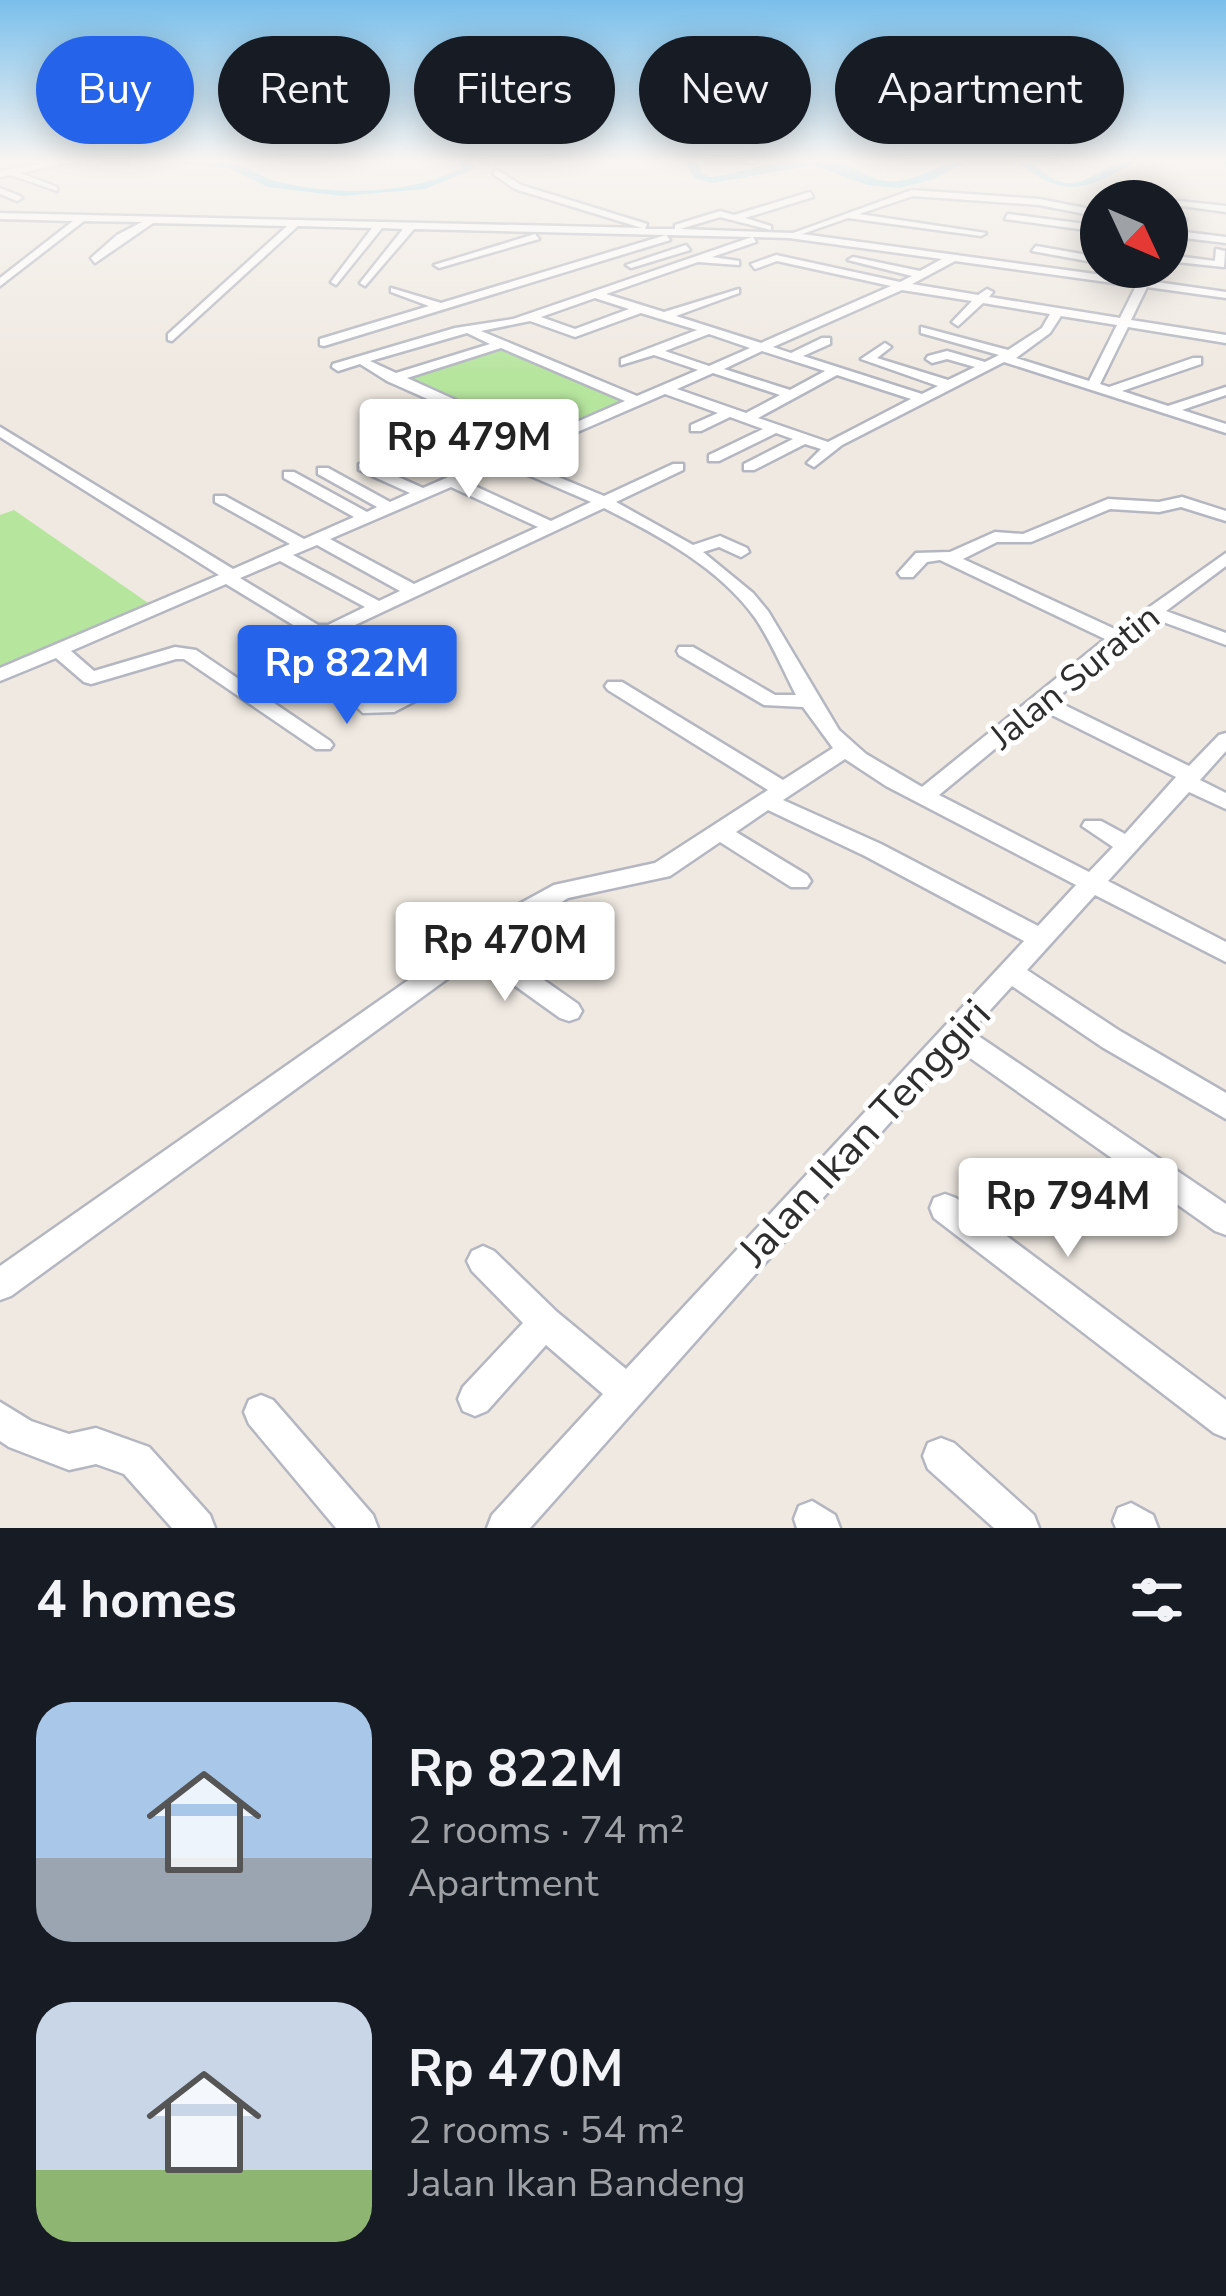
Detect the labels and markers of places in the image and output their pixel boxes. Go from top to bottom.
pin: Rp 479M [358,399,580,501]
pin: Rp 822M [236,625,458,727]
pin: Rp 470M [394,902,616,1004]
pin: Rp 794M [957,1158,1179,1260]

